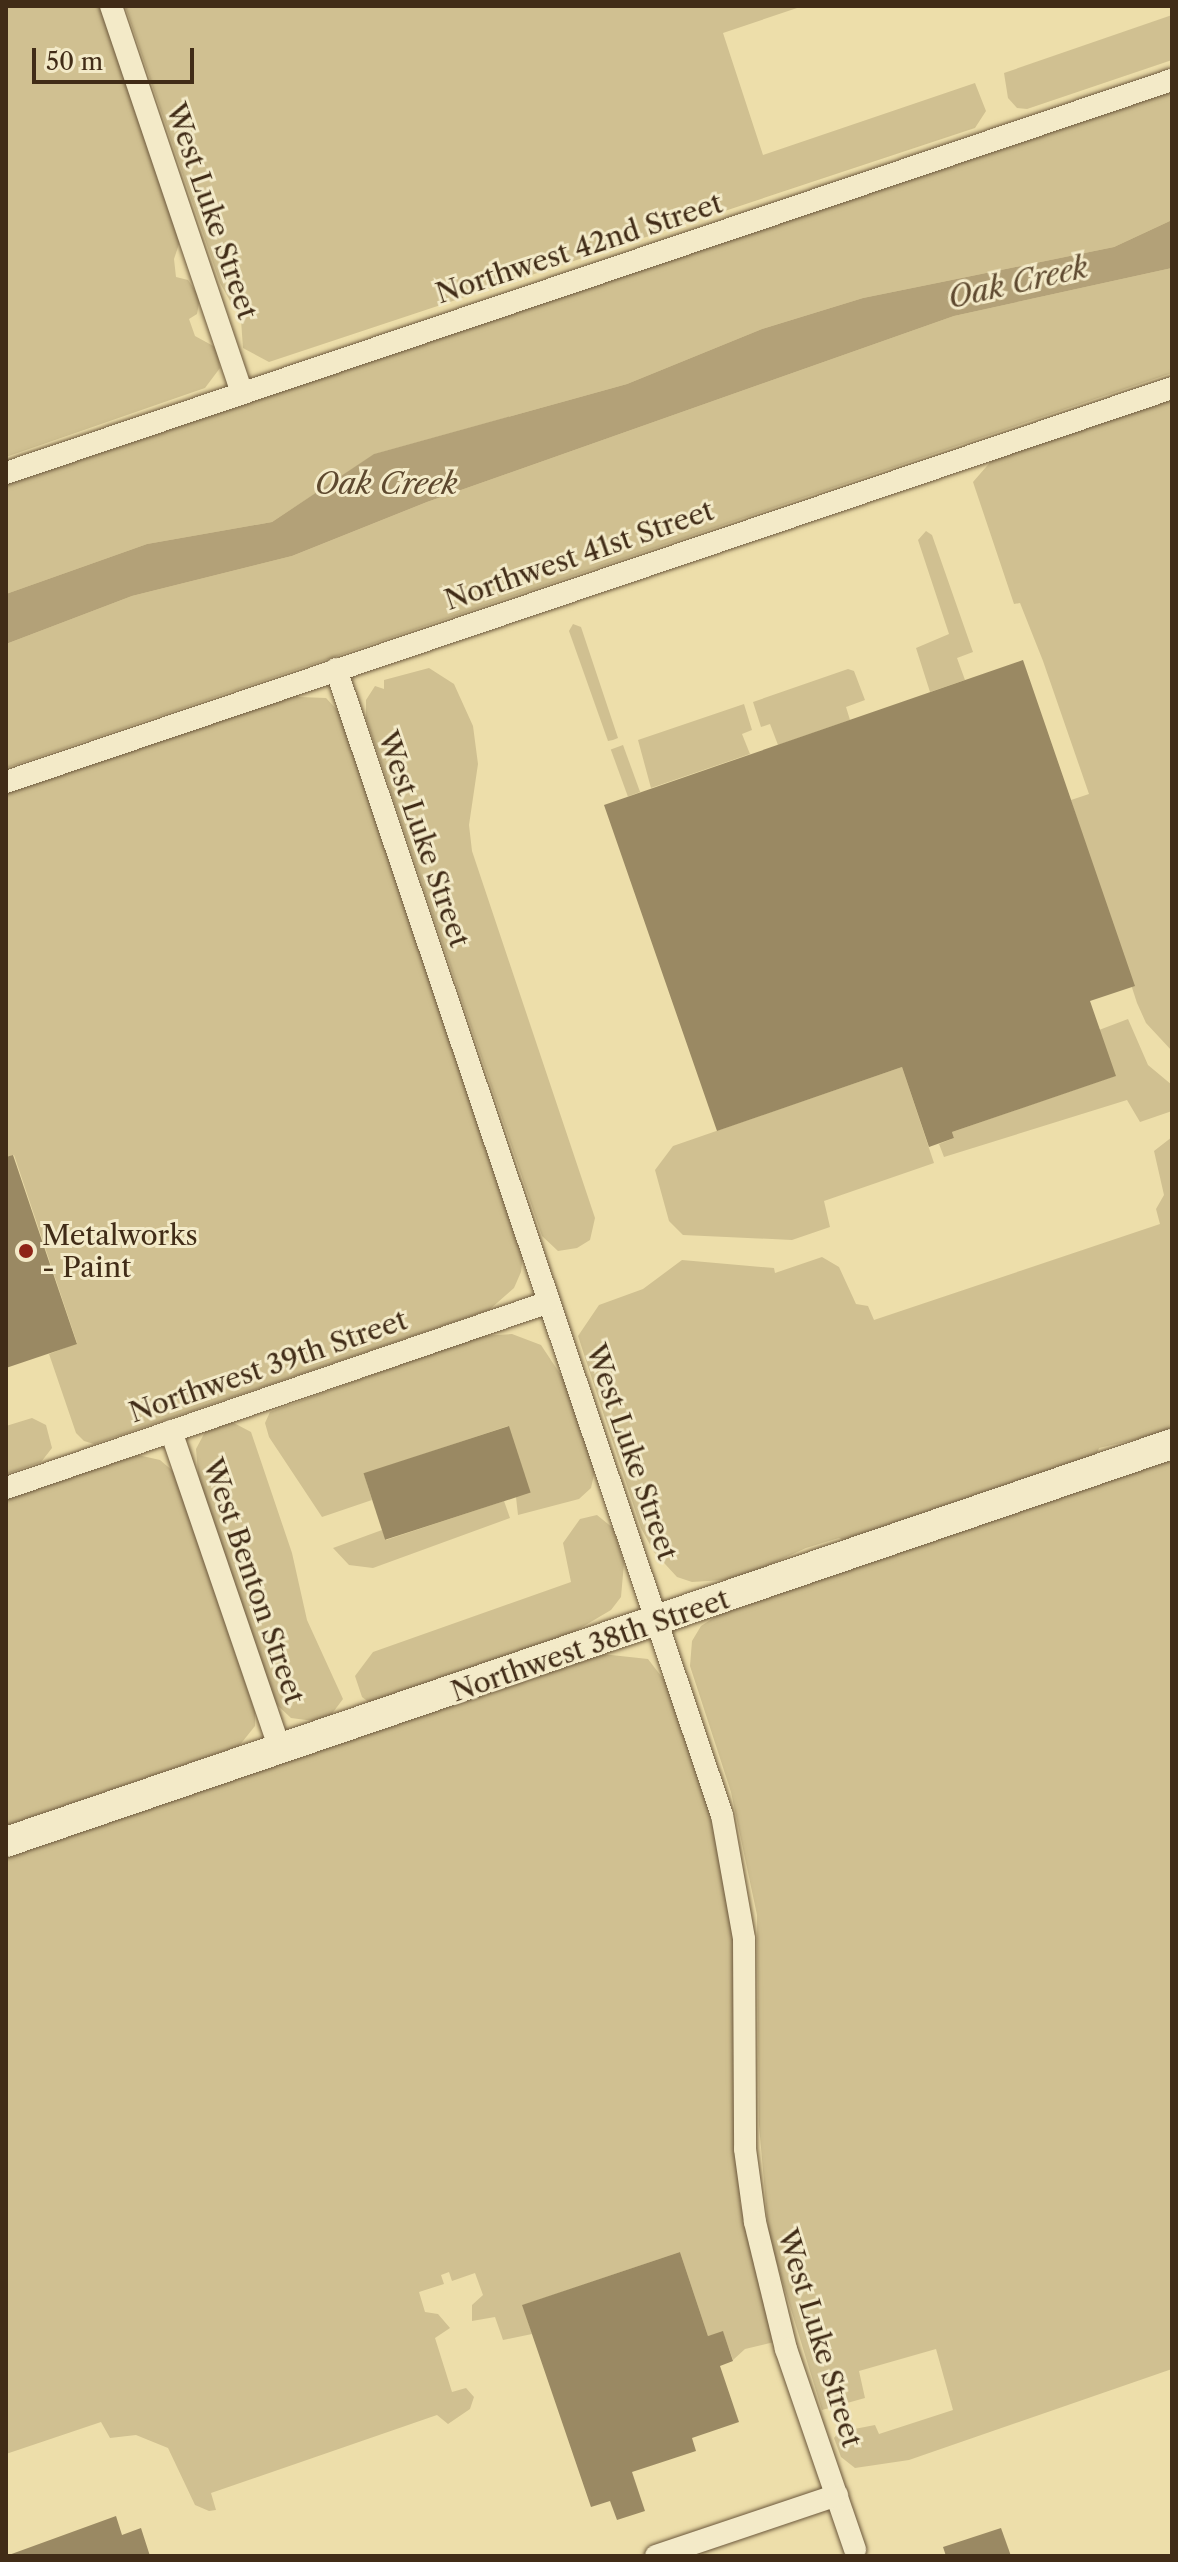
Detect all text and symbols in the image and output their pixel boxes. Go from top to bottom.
scale bar [36,32,198,82]
text: 50 m [46,47,103,76]
street label: West Luke Street [159,98,265,324]
street label: Northwest 42nd Street [432,186,726,310]
water label: Oak Creek [944,249,1092,317]
water label: Oak Creek [315,466,457,502]
street label: Northwest 41st Street [440,493,718,617]
street label: West Luke Street [371,726,477,952]
place label: Metalworks - Paint [42,1218,198,1284]
marker: Metalworks - Paint [17,1242,35,1260]
street label: Northwest 39th Street [125,1303,411,1429]
street label: West Luke Street [579,1339,685,1565]
street label: West Benton Street [196,1454,312,1708]
street label: Northwest 38th Street [447,1582,733,1708]
street label: West Luke Street [771,2225,869,2451]

